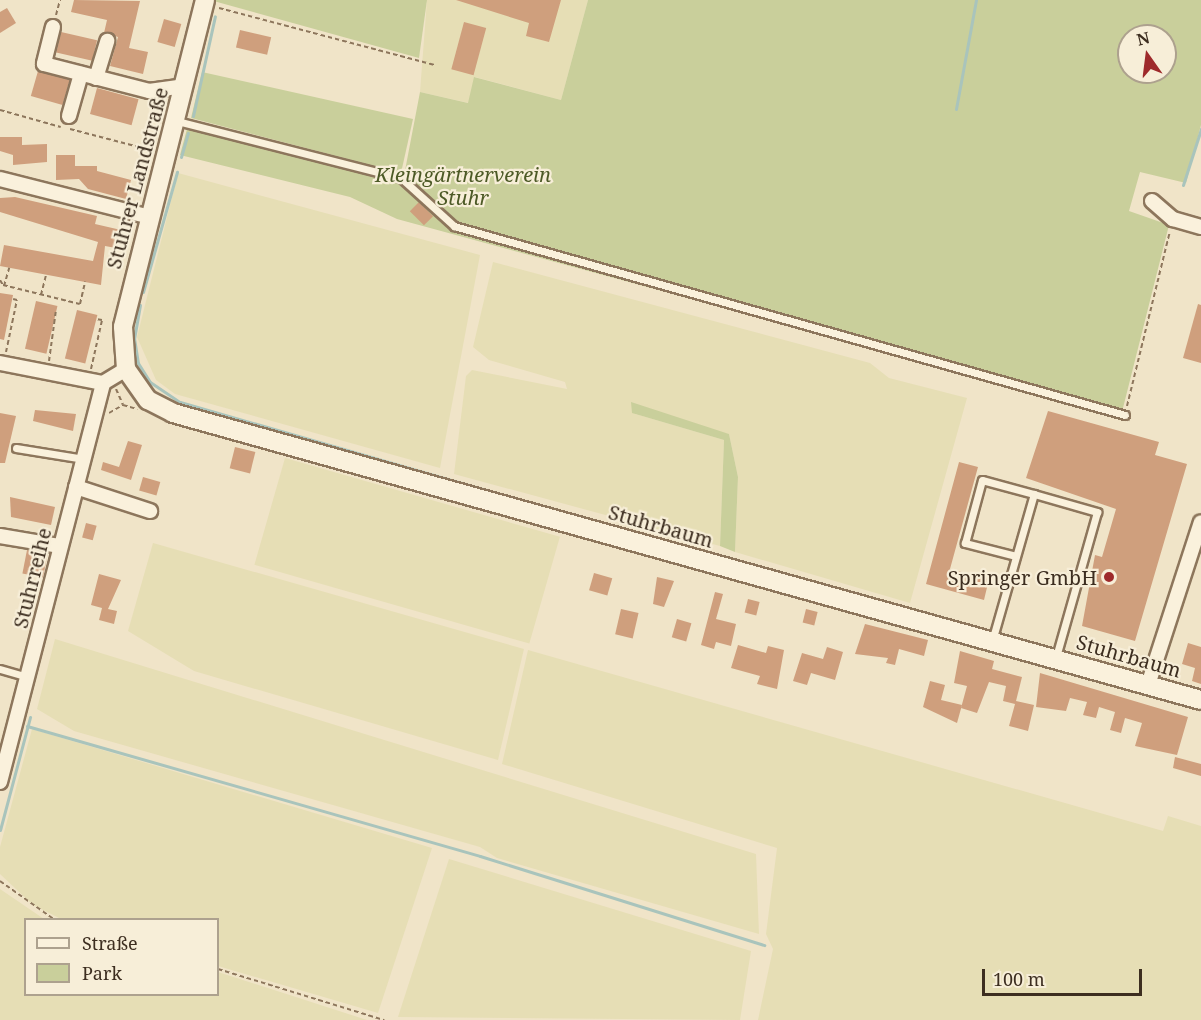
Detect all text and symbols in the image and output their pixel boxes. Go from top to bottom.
north arrow [1117,24,1177,84]
text: N [1134,26,1152,51]
street label: Stuhrer Landstraße [101,85,173,271]
park label: Kleingärtnerverein Stuhr [375,162,551,209]
street label: Stuhrbaum [606,500,716,552]
street label: Stuhrreihe [8,525,56,631]
place label: Springer GmbH [948,565,1097,589]
marker: Springer GmbH [1102,570,1116,584]
street label: Stuhrbaum [1074,630,1184,682]
legend [24,918,219,996]
text: Straße [82,931,138,955]
scale bar [985,957,1146,995]
text: Park [82,961,122,985]
text: 100 m [993,967,1045,991]

